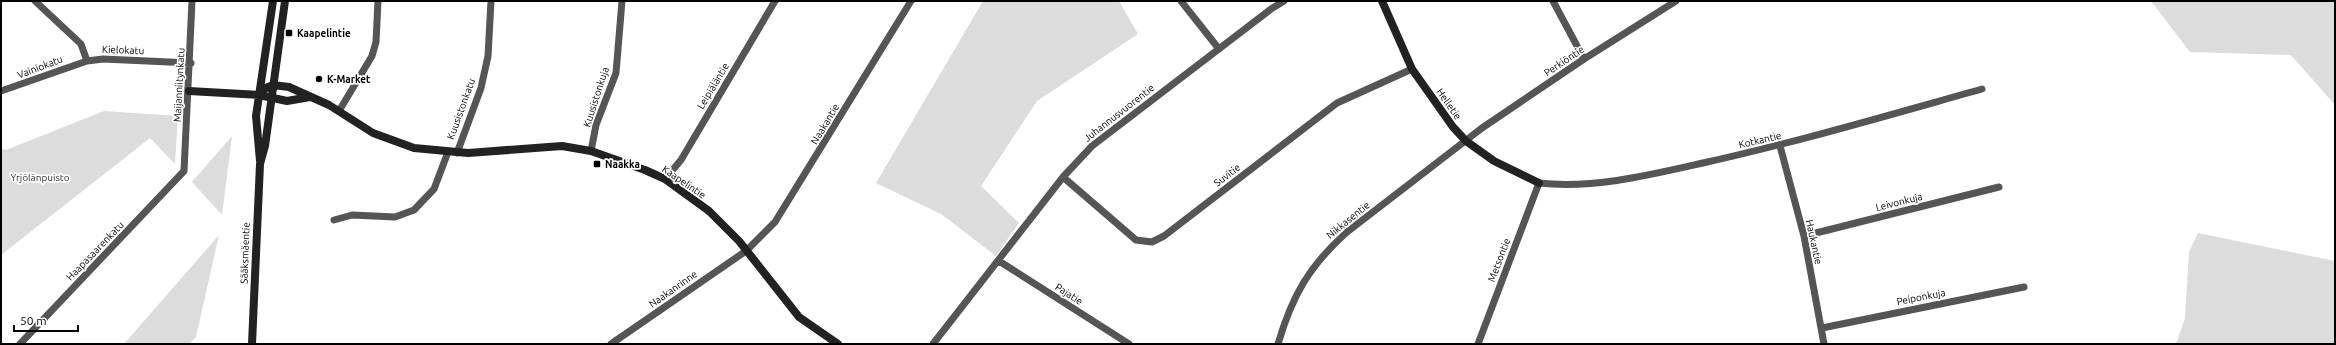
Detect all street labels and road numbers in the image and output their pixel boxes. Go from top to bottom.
street label: Kielokatu [102,44,144,56]
street label: Perkiöntie [1542,44,1586,78]
street label: Maijanniitynkatu [172,48,186,122]
street label: Vainiokatu [16,53,64,81]
street label: Leipiäläntie [695,61,731,111]
street label: Kuusistonkuja [581,66,611,128]
street label: Kuusistonkatu [445,77,477,141]
street label: Juhannusvuorentie [1082,82,1156,144]
street label: Helletie [1434,86,1464,122]
street label: Naakantie [809,102,841,146]
street label: Kotkantie [1738,130,1782,150]
street label: Suvitie [1212,161,1242,189]
street label: Kaapelintie [660,163,708,201]
street label: Leivonkuja [1874,191,1924,213]
street label: Nikkasentie [1324,199,1372,241]
street label: Haapasaarenkatu [64,219,126,283]
street label: Haukantie [1804,219,1824,265]
street label: Sääksmäentie [238,222,252,284]
street label: Metsontie [1486,237,1512,283]
street label: Naakanrinne [647,268,699,310]
street label: Pajatie [1053,281,1085,307]
street label: Peiponkuja [1896,287,1946,307]

